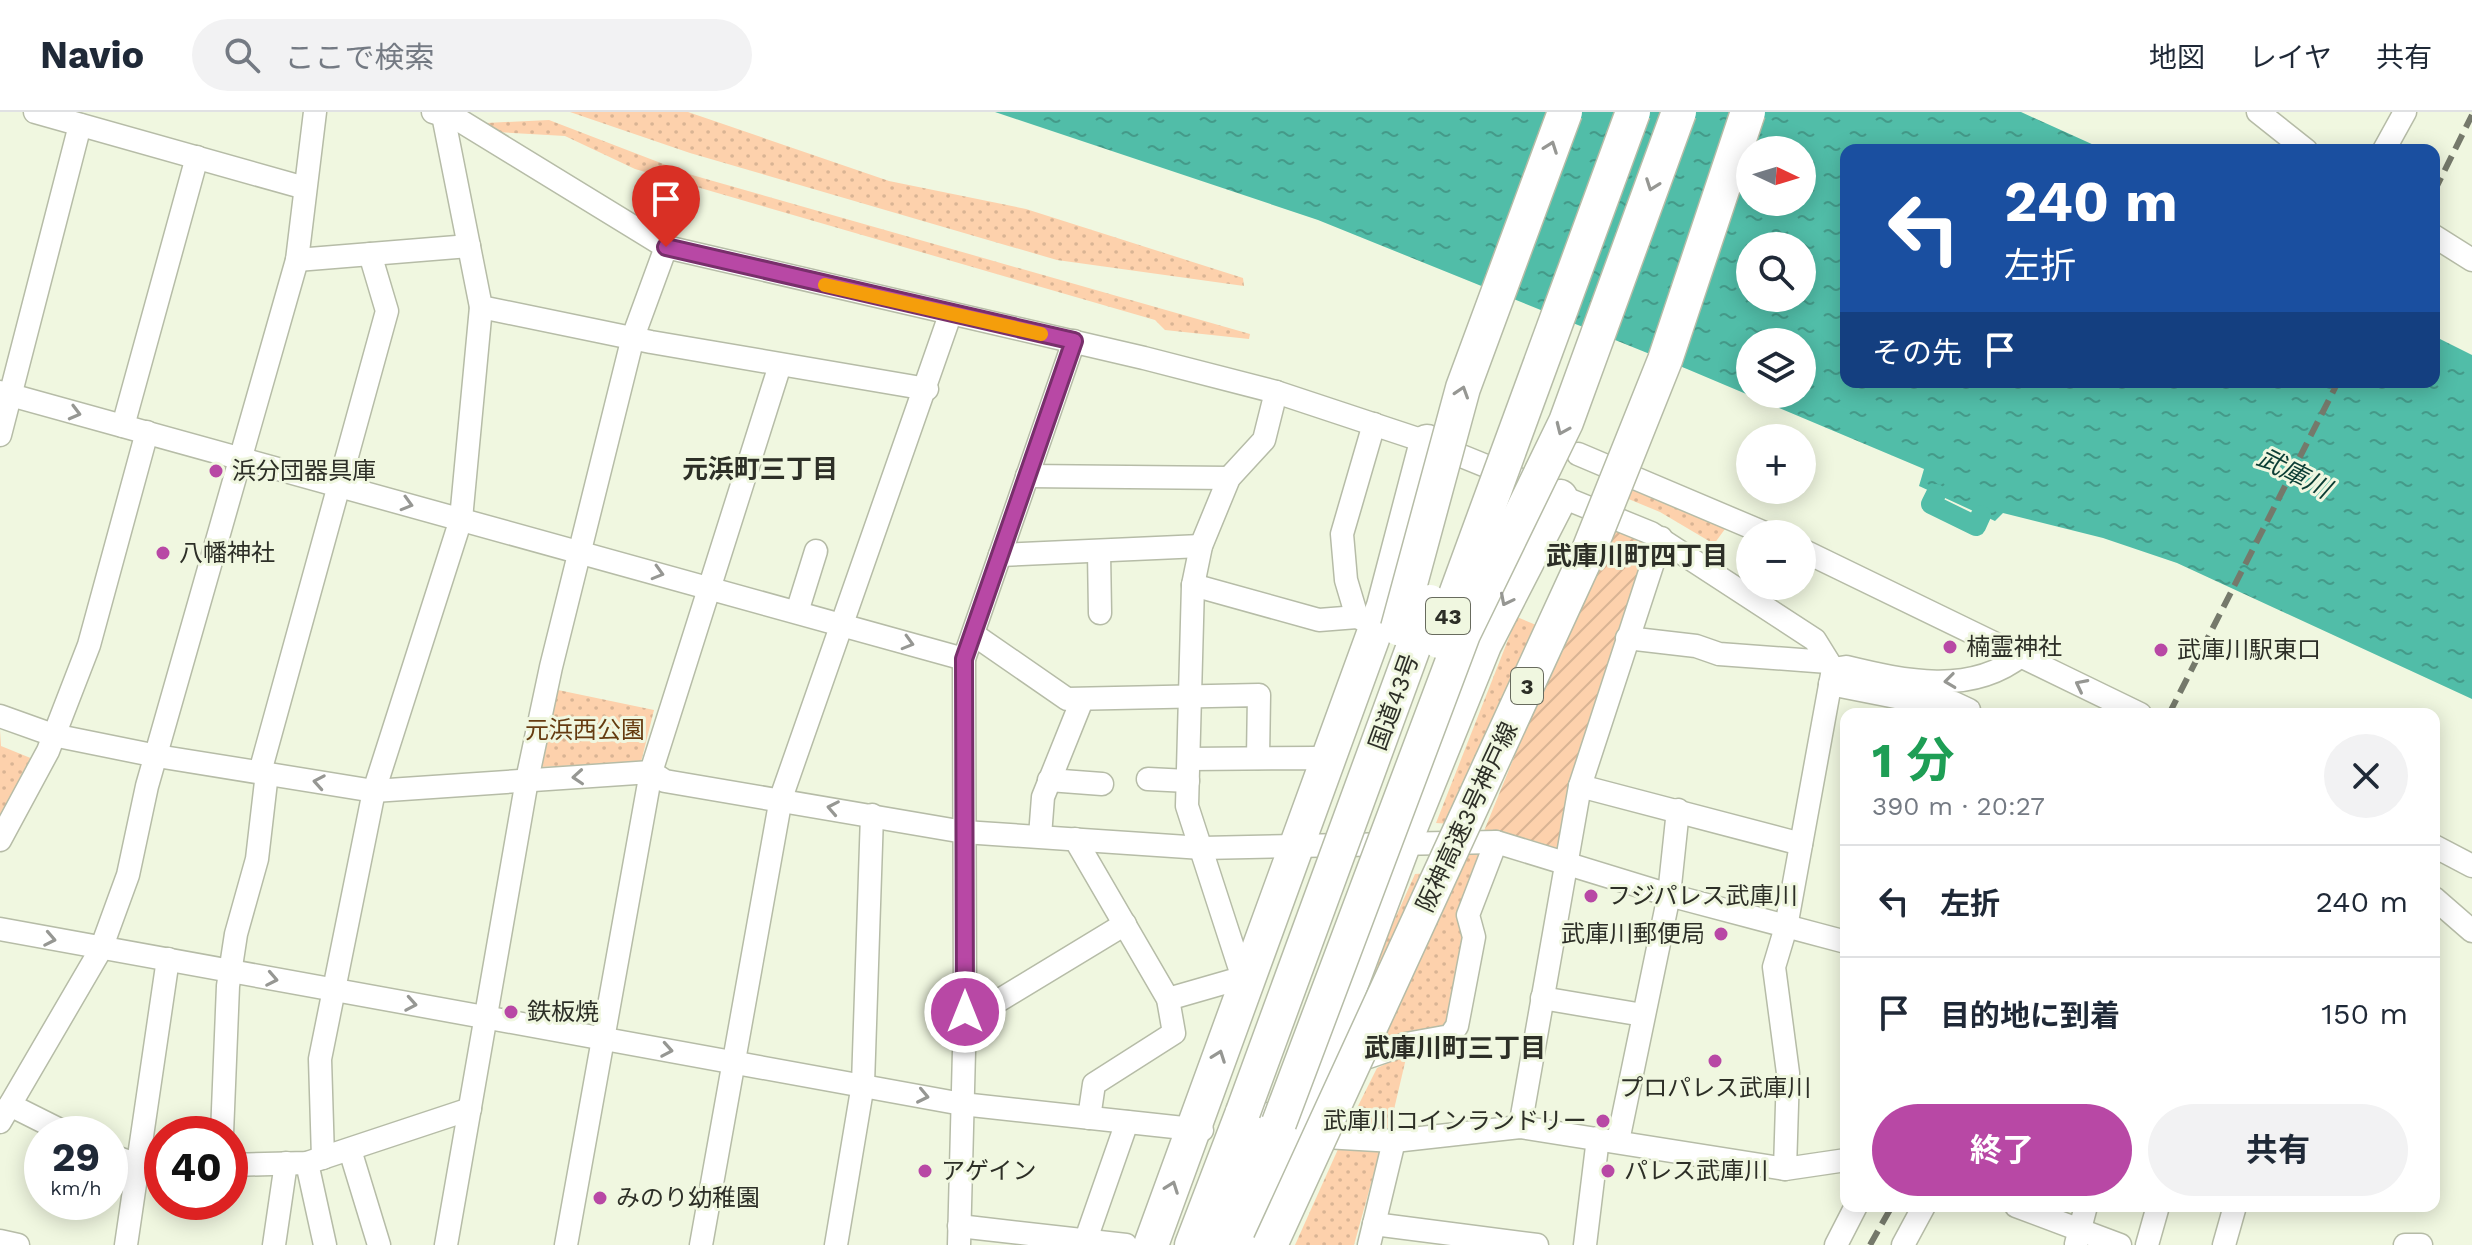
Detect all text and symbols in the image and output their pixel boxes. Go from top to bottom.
search box [192,19,752,91]
text: Navio [40,33,144,77]
icon: search [220,33,264,77]
text: ここで検索 [284,40,434,75]
text: 地図 [2149,41,2205,74]
text: レイヤ [2249,41,2332,74]
text: 共有 [2376,41,2432,74]
north arrow [1736,136,1816,216]
map controls [1736,136,1816,600]
one-way arrow [1542,141,1558,155]
pin [632,165,700,247]
text: 240 m [2004,169,2178,235]
icon: left [1872,176,1976,280]
icon: arrive [644,177,688,221]
one-way arrow [1645,177,1662,191]
button: search [1736,232,1816,312]
text: 左折 [2004,245,2076,287]
button: layers [1736,328,1816,408]
icon: arrive [1978,328,2022,372]
text: その先 [1872,335,1962,370]
one-way arrow [1453,385,1469,399]
one-way arrow [68,404,82,420]
one-way arrow [1556,421,1572,435]
button: + [1736,424,1816,504]
water label: 武庫川 [2252,442,2338,505]
district label: 元浜町三丁目 [682,454,838,484]
place label: 浜分団器具庫 [232,457,376,485]
marker: 浜分団器具庫 [207,462,225,480]
one-way arrow [399,495,413,511]
button: − [1736,520,1816,600]
place label: 八幡神社 [179,539,275,567]
district label: 武庫川町四丁目 [1546,541,1728,571]
marker: 八幡神社 [154,544,172,562]
one-way arrow [650,564,664,580]
one-way arrow [1501,592,1516,607]
road number: 43 [1426,598,1470,634]
place label: 楠霊神社 [1966,633,2062,661]
one-way arrow [901,634,914,650]
place label: 武庫川駅東口 [2177,636,2321,664]
marker: 楠霊神社 [1941,638,1959,656]
marker: 武庫川駅東口 [2152,641,2170,659]
street label: 国道43号 [1364,650,1424,754]
road number: 3 [1511,668,1543,704]
one-way arrow [1943,673,1956,690]
one-way arrow [2074,679,2089,694]
park label: 元浜西公園 [525,716,645,744]
street label: 阪神高速3号神戸線 [1411,718,1523,916]
text: 1 分 [1872,732,1954,789]
button: close [2324,734,2408,818]
one-way arrow [571,768,584,785]
one-way arrow [312,774,326,791]
text: 390 m · 20:27 [1872,791,2045,821]
one-way arrow [826,800,839,817]
icon: left [1872,879,1916,923]
place label: フジパレス武庫川 [1607,882,1798,910]
text: 240 m [2316,884,2408,919]
text: 左折 [1940,886,2000,921]
marker: フジパレス武庫川 [1582,887,1600,905]
place label: 武庫川郵便局 [1561,920,1705,948]
marker: 武庫川郵便局 [1712,925,1730,943]
one-way arrow [43,930,57,947]
one-way arrow [265,969,279,986]
position arrow [923,970,1007,1054]
icon: arrive [1872,991,1916,1035]
one-way arrow [405,994,418,1011]
text: 150 m [2321,996,2408,1031]
place label: 鉄板焼 [527,998,599,1026]
text: 目的地に到着 [1940,998,2120,1033]
marker: 鉄板焼 [502,1003,520,1021]
district label: 武庫川町三丁目 [1364,1033,1546,1063]
one-way arrow [660,1040,674,1057]
one-way arrow [1210,1050,1226,1064]
marker: プロパレス武庫川 [1706,1052,1724,1070]
place label: プロパレス武庫川 [1619,1074,1811,1102]
one-way arrow [916,1087,929,1104]
button: 終了 [1872,1104,2132,1196]
button: 共有 [2148,1104,2408,1196]
place label: 武庫川コインランドリー [1323,1107,1587,1135]
marker: 武庫川コインランドリー [1594,1112,1612,1130]
speed limit sign: 40 [144,1116,248,1220]
text: 29 [52,1134,100,1181]
place label: アゲイン [941,1157,1037,1185]
place label: パレス武庫川 [1624,1157,1768,1185]
marker: アゲイン [916,1162,934,1180]
marker: パレス武庫川 [1599,1162,1617,1180]
text: km/h [50,1176,102,1200]
one-way arrow [1163,1181,1179,1195]
place label: みのり幼稚園 [616,1184,760,1212]
marker: みのり幼稚園 [591,1189,609,1207]

